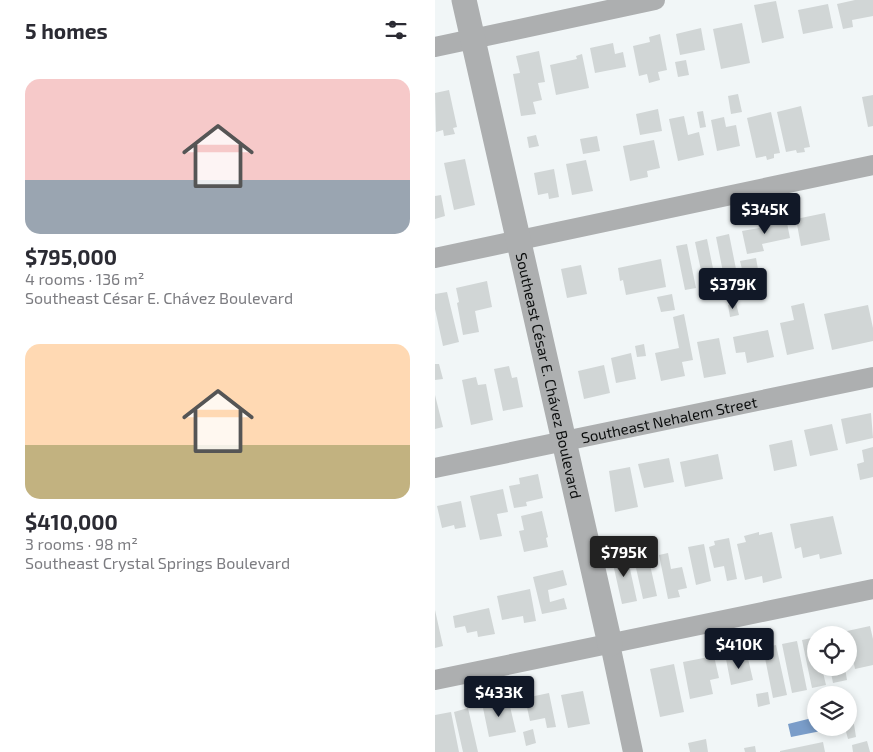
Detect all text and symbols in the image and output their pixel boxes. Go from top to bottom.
icon: filters [382,16,410,44]
text: 5 homes [25,18,108,43]
icon: home [173,111,263,201]
pin: $345K [730,192,800,235]
text: $345K [741,199,789,218]
text: $795,000 [25,244,117,269]
street label: Southeast César E. Chávez Boulevard [513,251,586,500]
pin: $379K [698,268,768,310]
text: 4 rooms · 136 m² [25,269,144,288]
text: $379K [710,274,756,293]
text: Southeast César E. Chávez Boulevard [25,288,293,307]
icon: home [173,376,263,466]
street label: Southeast Nehalem Street [579,392,759,446]
text: $410,000 [25,509,118,534]
text: 3 rooms · 98 m² [25,534,138,553]
pin: $795K [589,536,659,578]
text: $795K [601,542,647,561]
text: Southeast Crystal Springs Boulevard [25,553,290,572]
map controls [807,626,857,736]
button: locate [807,626,857,676]
pin: $410K [704,628,774,670]
text: $410K [716,634,762,653]
pin: $433K [464,676,534,718]
text: $433K [475,682,523,701]
button: layers [807,686,857,736]

